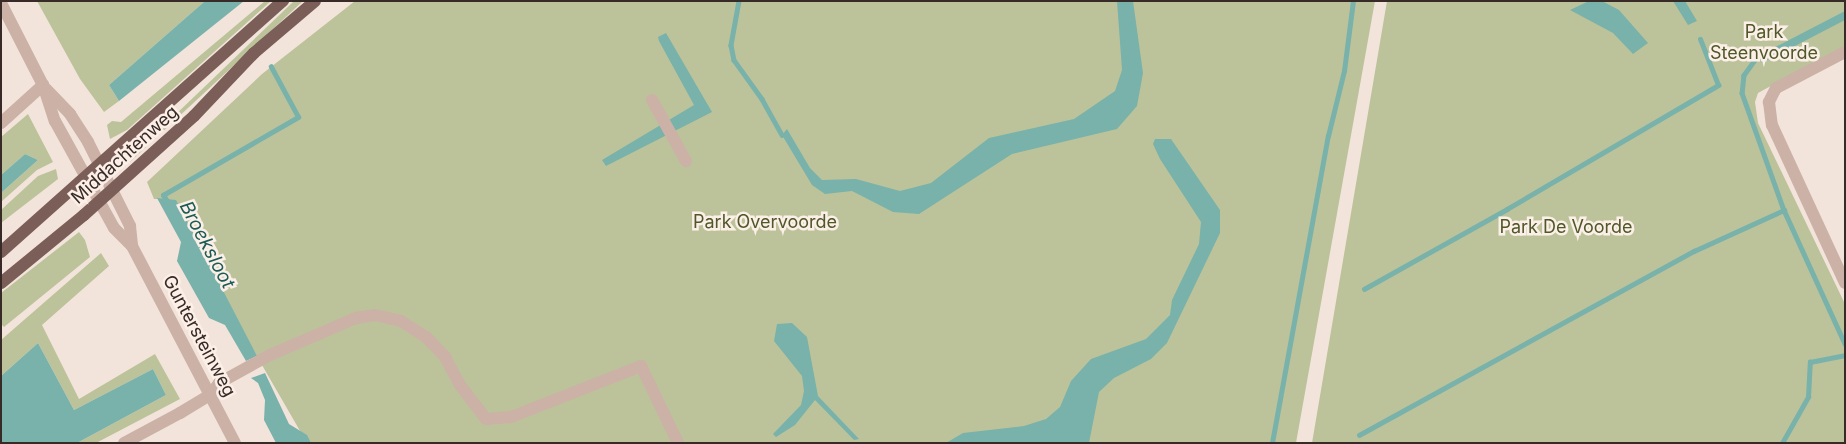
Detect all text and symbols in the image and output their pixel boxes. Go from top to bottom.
park label: Park Steenvoorde [1710,22,1818,64]
street label: Middachtenweg [67,101,183,209]
water label: Broeksloot [174,197,240,293]
park label: Park Overvoorde [693,211,837,233]
park label: Park De Voorde [1499,216,1633,238]
street label: Guntersteinweg [158,272,240,400]

